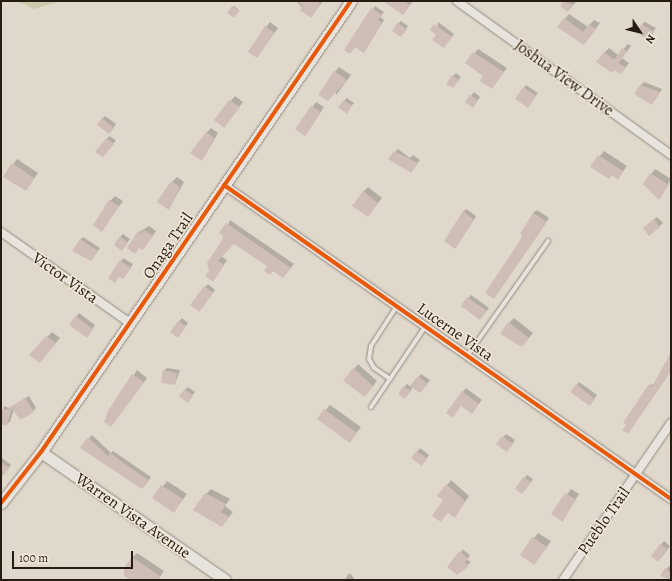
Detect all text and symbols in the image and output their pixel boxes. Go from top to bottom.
north arrow [620,12,660,52]
text: N [642,32,659,47]
street label: Joshua View Drive [511,36,617,120]
street label: Onaga Trail [139,209,197,283]
street label: Victor Vista [28,248,102,308]
street label: Lucerne Vista [413,299,497,365]
street label: Warren Vista Avenue [72,469,194,563]
street label: Pueblo Trail [574,484,634,558]
scale bar [14,543,135,569]
text: 100 m [19,550,48,566]

